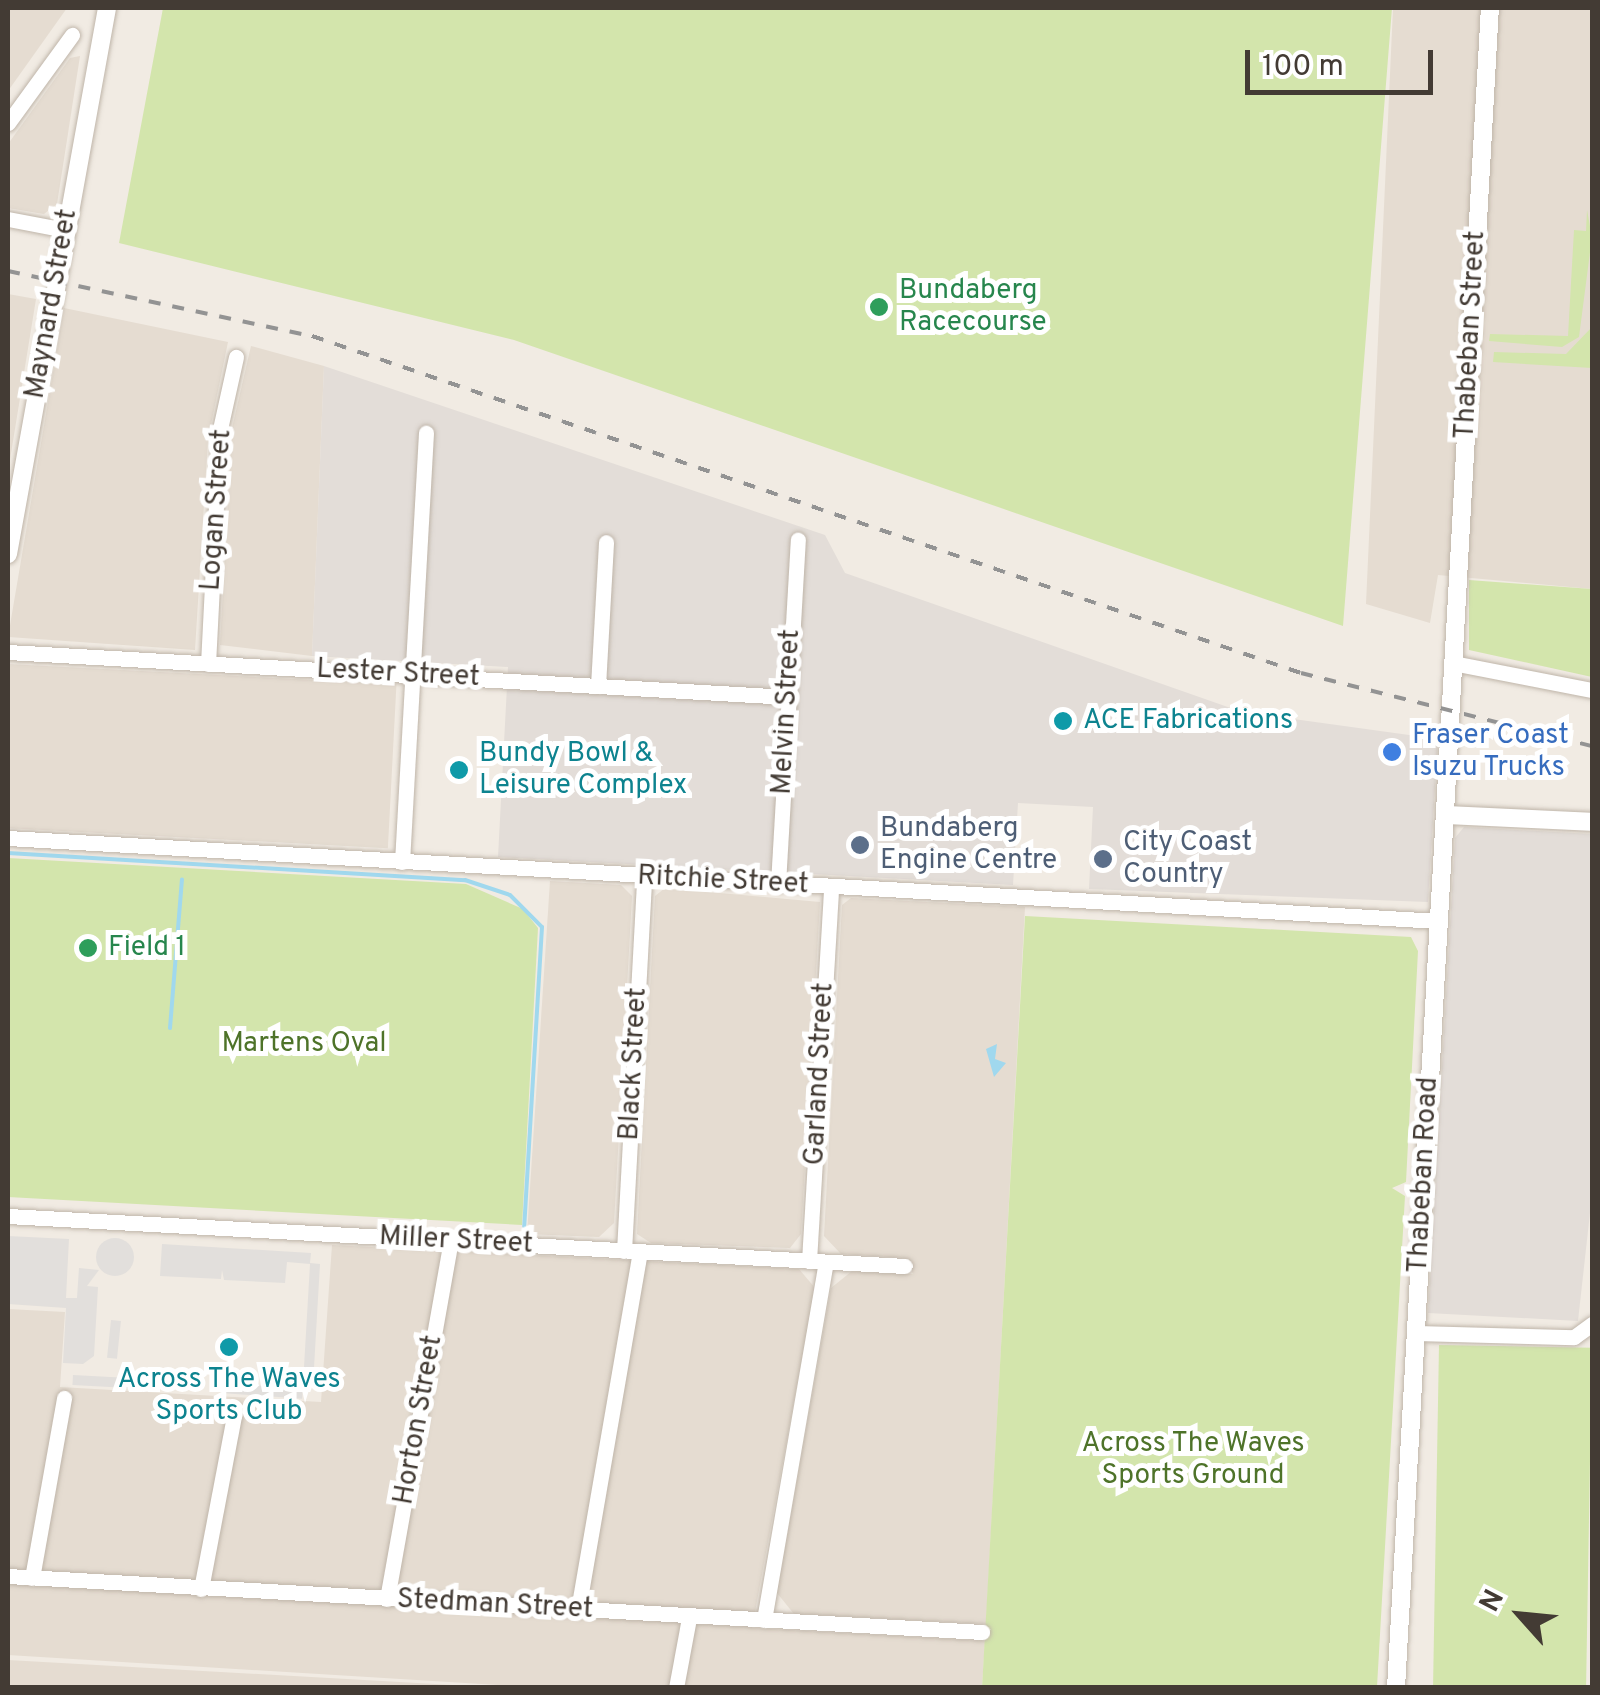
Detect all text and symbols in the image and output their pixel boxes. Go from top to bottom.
scale bar [1250,30,1438,92]
text: 100 m [1262,49,1344,86]
street label: Maynard Street [19,207,85,401]
street label: Thabeban Street [1449,230,1493,440]
place label: Bundaberg Racecourse [899,274,1047,340]
marker: Bundaberg Racecourse [868,296,890,318]
street label: Logan Street [195,428,239,592]
street label: Melvin Street [766,628,808,796]
street label: Lester Street [315,653,481,695]
place label: ACE Fabrications [1083,704,1293,738]
marker: ACE Fabrications [1052,710,1074,732]
place label: Fraser Coast Isuzu Trucks [1412,719,1569,785]
place label: Bundy Bowl & Leisure Complex [479,737,687,803]
marker: Fraser Coast Isuzu Trucks [1381,741,1403,763]
marker: Bundy Bowl & Leisure Complex [448,759,470,781]
place label: Bundaberg Engine Centre [880,812,1057,878]
place label: City Coast Country [1123,826,1252,892]
marker: Bundaberg Engine Centre [849,834,871,856]
marker: City Coast Country [1092,848,1114,870]
street label: Ritchie Street [636,860,810,902]
place label: Field 1 [108,931,186,965]
marker: Field 1 [77,937,99,959]
street label: Garland Street [798,982,842,1166]
street label: Black Street [613,987,655,1141]
park label: Martens Oval [221,1027,387,1061]
street label: Thabeban Road [1402,1076,1446,1274]
street label: Miller Street [378,1220,534,1262]
street label: Horton Street [388,1333,450,1507]
marker: Across The Waves Sports Club [218,1336,240,1358]
place label: Across The Waves Sports Club [117,1363,341,1429]
park label: Across The Waves Sports Ground [1081,1427,1305,1493]
north arrow [1470,1565,1570,1665]
street label: Stedman Street [396,1583,594,1627]
text: N [1473,1584,1514,1619]

